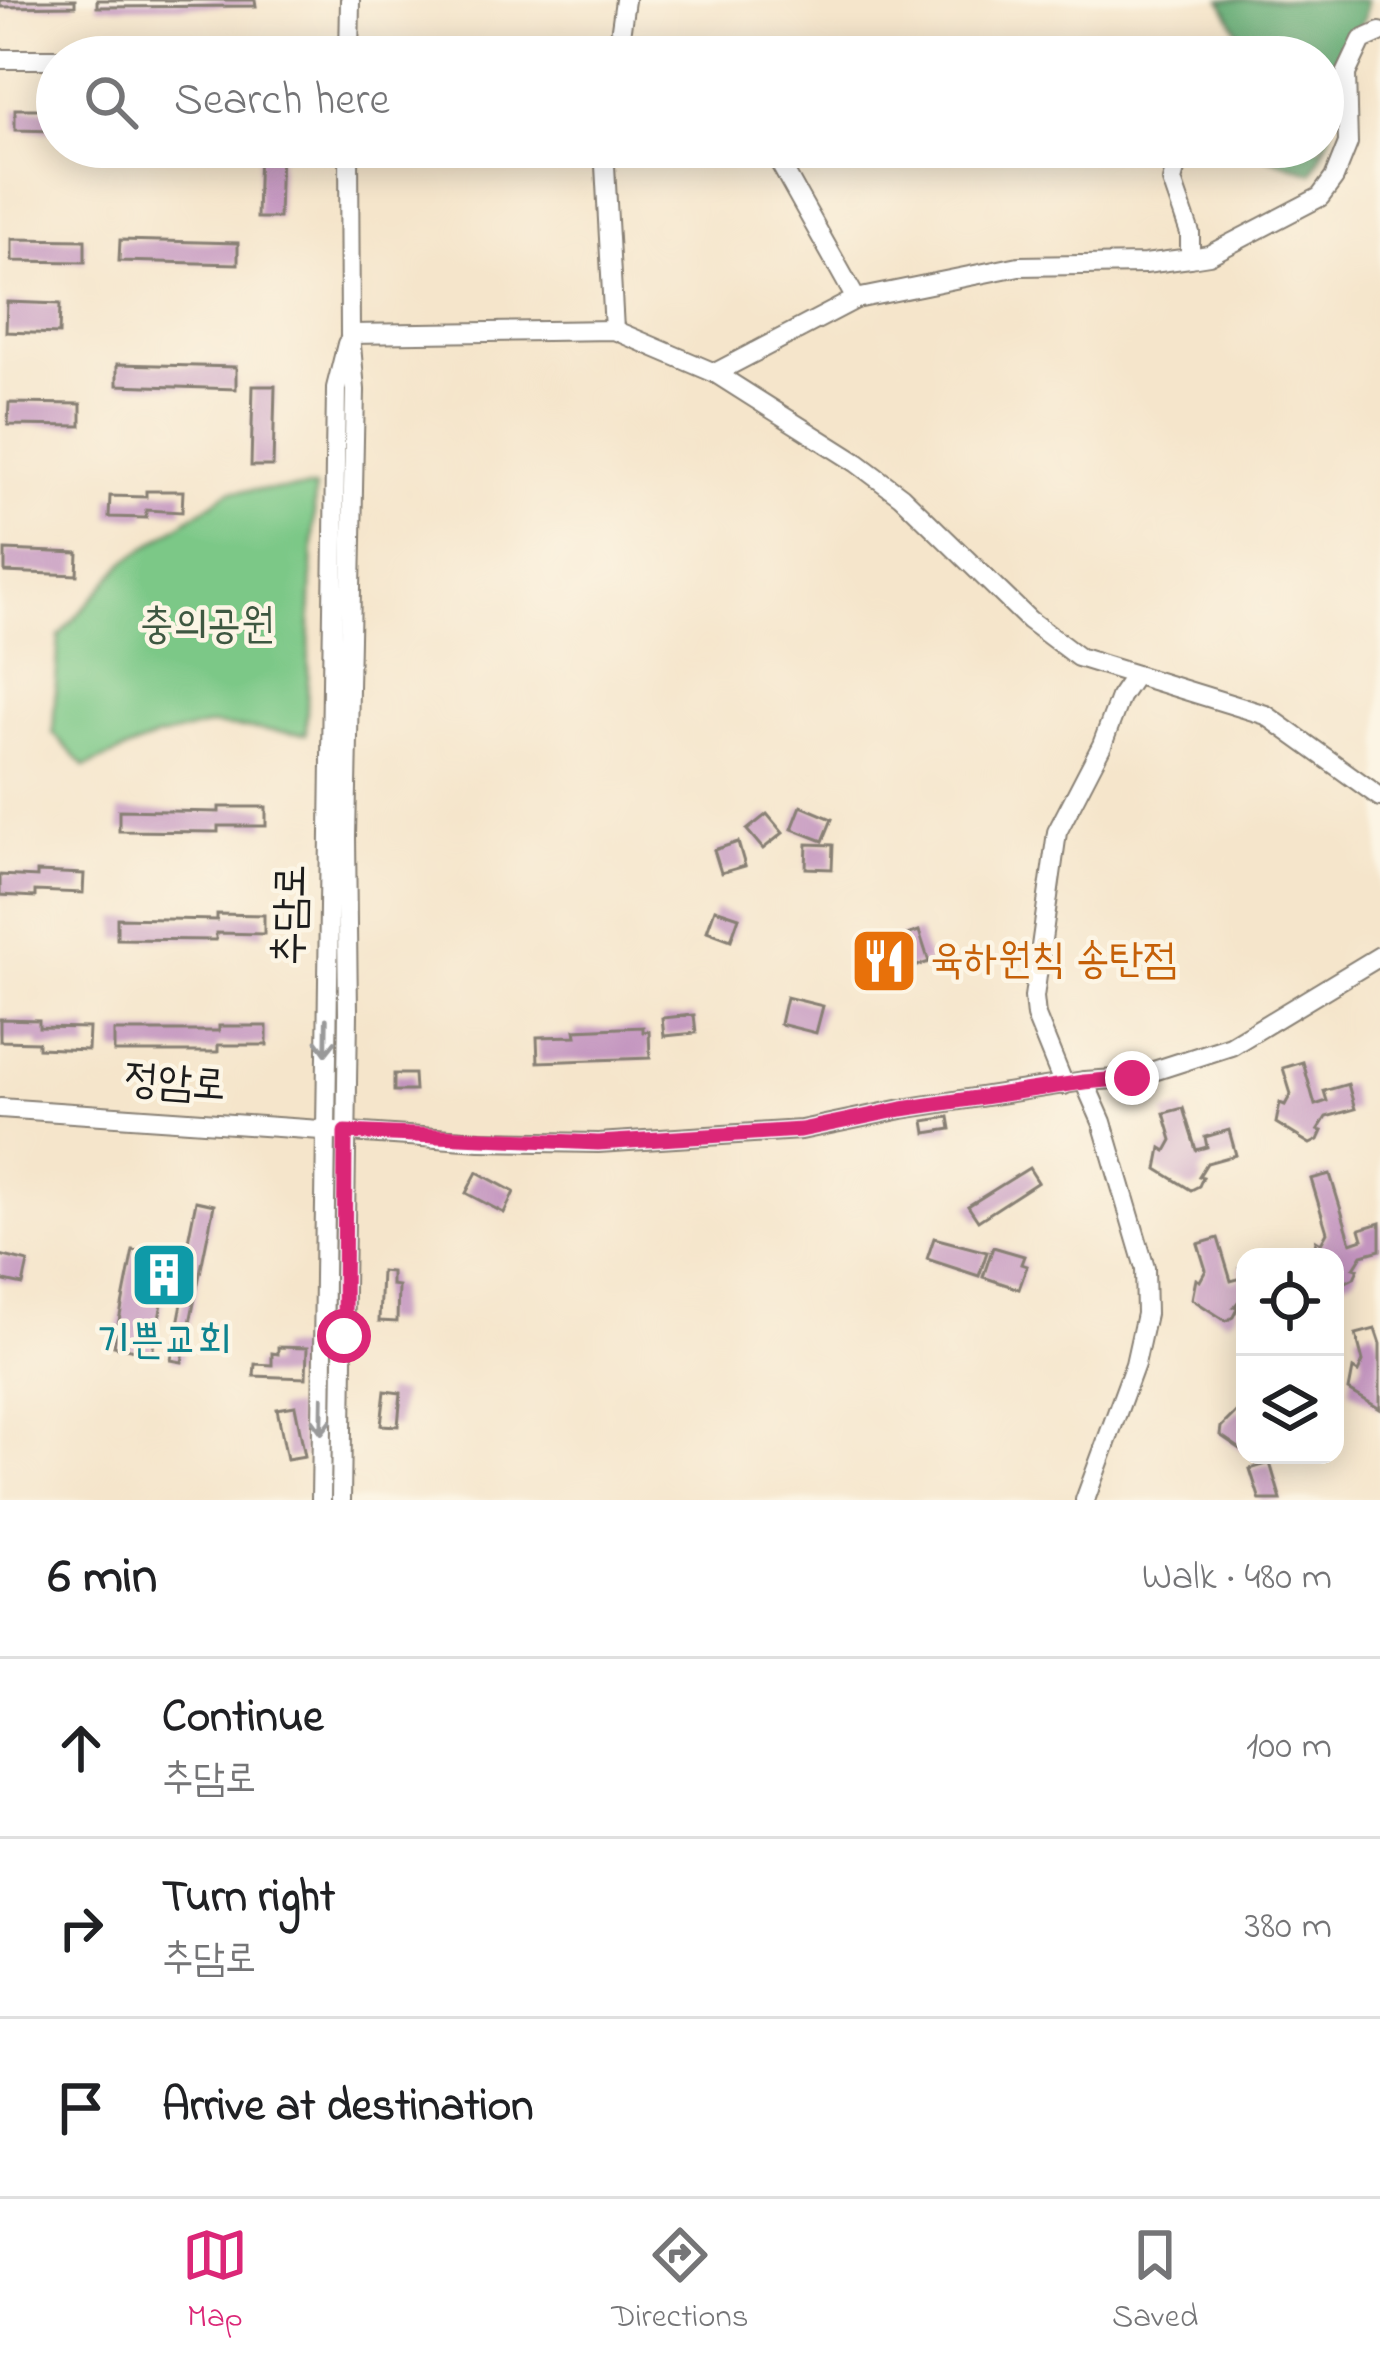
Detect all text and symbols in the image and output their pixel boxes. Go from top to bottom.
search box [36,36,1344,168]
icon: search [78,69,144,135]
text: Search here [174,69,390,135]
park label: 충의공원 [139,596,275,657]
street label: 추담로 [261,864,323,966]
restaurant icon: 육하원칙 송탄점 [849,926,919,996]
place label: 육하원칙 송탄점 [930,931,1177,992]
one-way arrow [315,1017,338,1056]
street label: 정암로 [122,1050,228,1118]
route end [1105,1051,1159,1105]
building icon: 기쁜교회 [129,1240,199,1310]
map controls [1236,1248,1344,1464]
button: locate [1236,1248,1344,1356]
route start [317,1309,371,1363]
place label: 기쁜교회 [96,1312,232,1373]
button: layers [1236,1356,1344,1464]
one-way arrow [311,1396,333,1435]
text: 6 min [48,1541,157,1616]
text: Walk · 480 m [1142,1550,1332,1607]
text: Continue [162,1686,323,1752]
icon: ahead [48,1715,114,1781]
text: 100 m [1246,1719,1332,1776]
text: 추담로 [162,1752,256,1809]
text: Turn right [162,1866,335,1932]
icon: right [48,1895,114,1961]
text: 380 m [1244,1899,1332,1956]
text: 추담로 [162,1932,256,1989]
icon: arrive [48,2075,114,2141]
text: Arrive at destination [162,2075,533,2141]
tab: Map [182,2222,248,2342]
tab: Directions [611,2222,749,2342]
tab: Saved [1112,2222,1198,2342]

